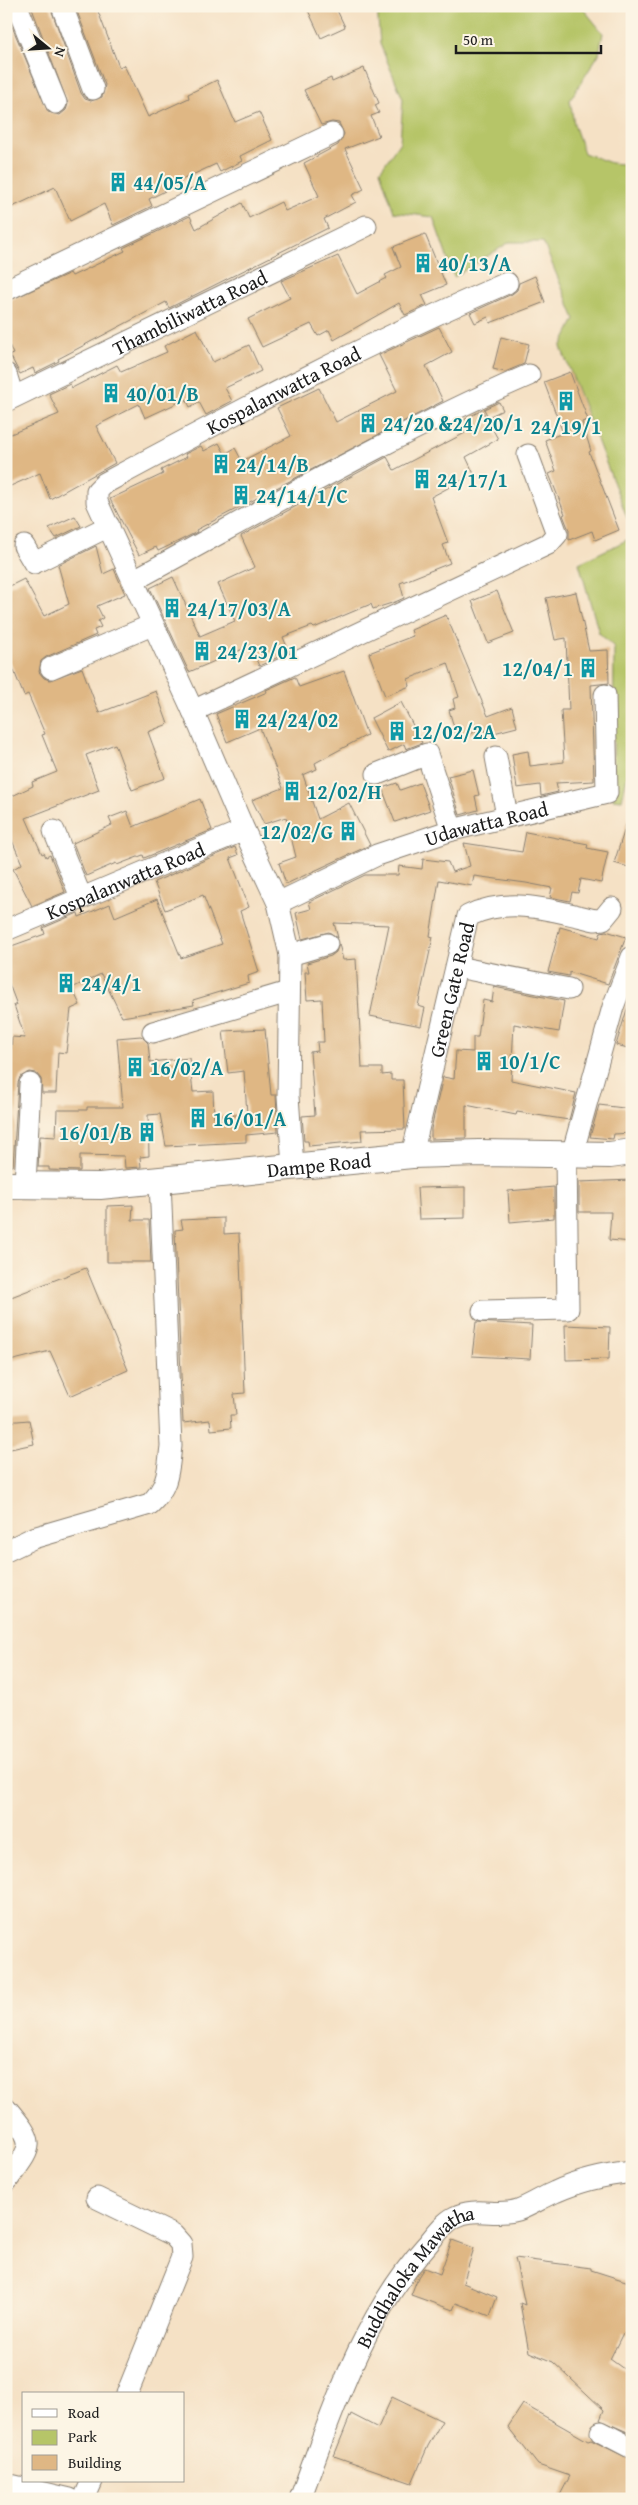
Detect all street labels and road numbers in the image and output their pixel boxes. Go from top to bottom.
street label: Thambiliwatta Road [107,262,272,362]
street label: Kospalanwatta Road [201,338,365,441]
street label: Udawatta Road [421,793,551,853]
street label: Kospalanwatta Road [41,834,209,926]
street label: Green Gate Road [421,919,481,1060]
street label: Dampe Road [266,1145,373,1184]
street label: Buddhaloka Mawatha [348,2197,477,2353]

